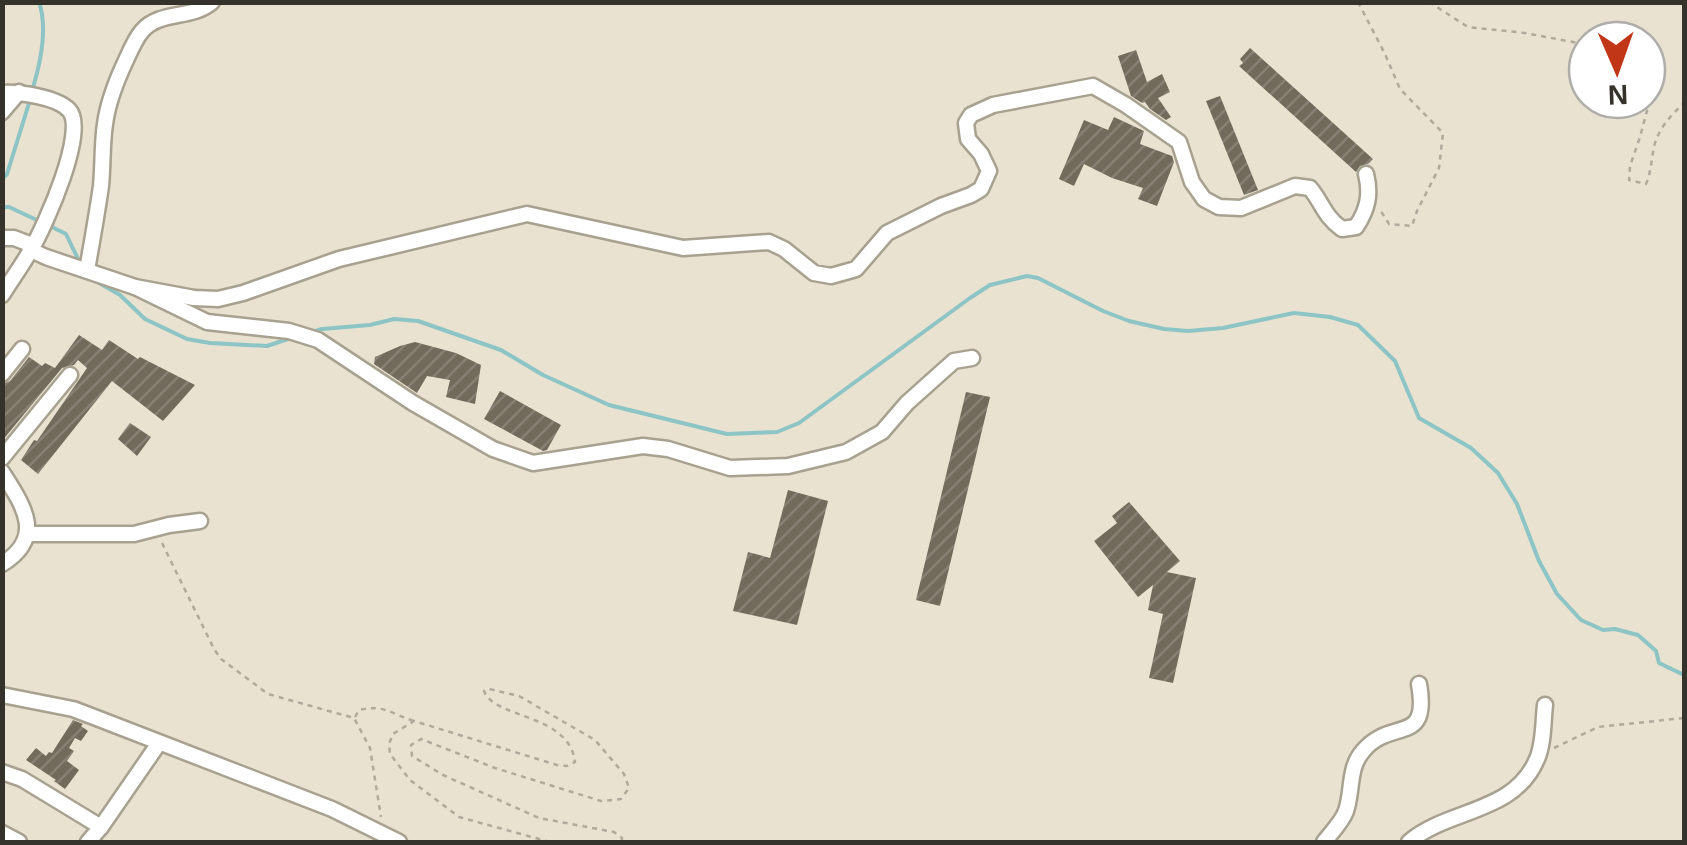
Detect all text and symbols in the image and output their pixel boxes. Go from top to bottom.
north arrow [1567,20,1667,120]
text: N [1607,79,1629,110]

